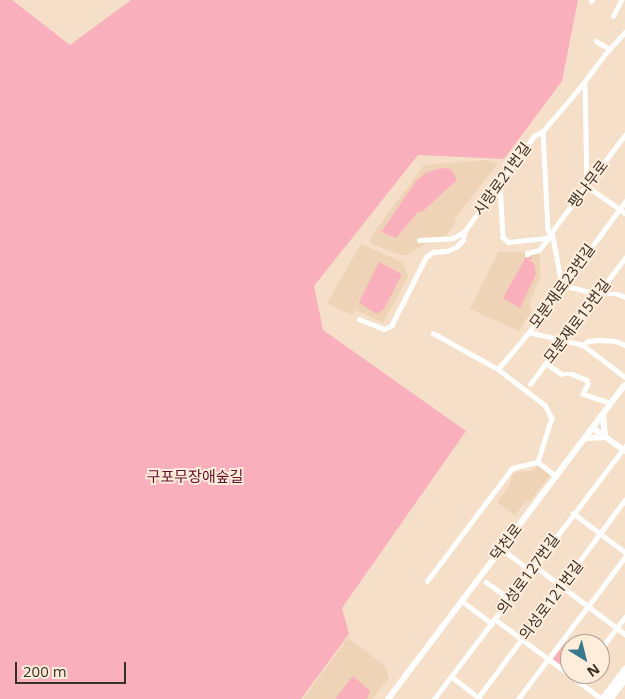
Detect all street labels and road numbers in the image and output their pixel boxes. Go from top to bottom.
street label: 시랑로21번길 [469,139,535,219]
street label: 팽나무로 [564,157,612,211]
street label: 모분재로23번길 [525,240,599,332]
street label: 모분재로15번길 [540,276,614,366]
street label: 덕천로 [486,520,526,564]
street label: 의성로127번길 [493,530,563,618]
street label: 의성로121번길 [515,557,587,643]

